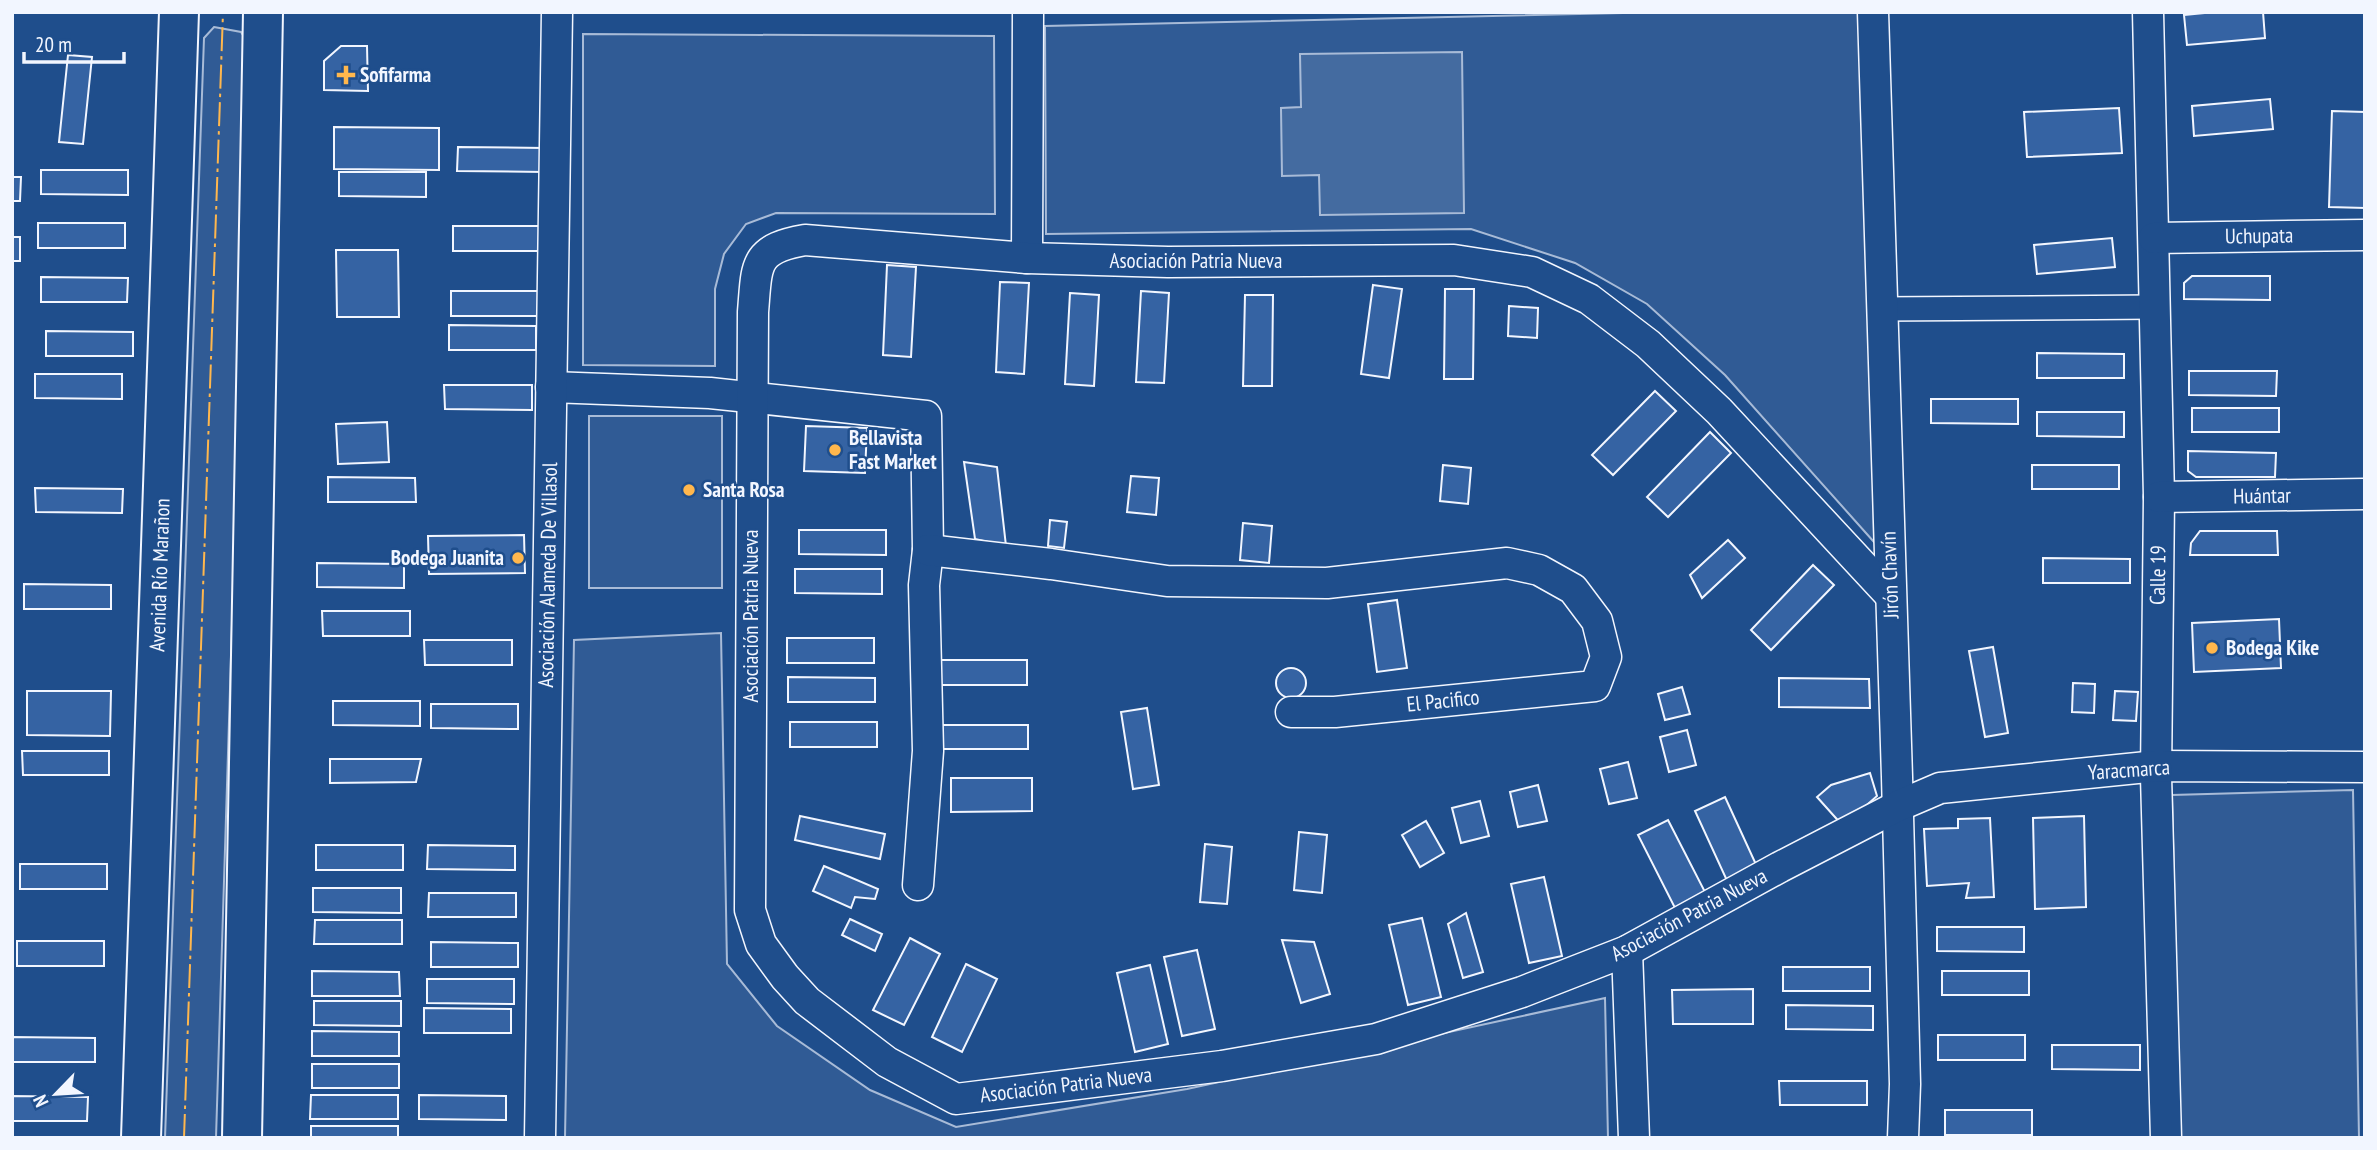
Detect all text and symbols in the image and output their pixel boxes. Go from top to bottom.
scale bar [24,21,124,65]
text: 20 m [35,31,72,58]
place label: Sofifarma [360,61,432,88]
marker: Sofifarma [338,67,354,83]
street label: Uchupata [2225,221,2293,250]
street label: Asociación Patria Nueva [1110,247,1282,274]
place label: Bellavista Fast Market [849,424,937,475]
marker: Bellavista Fast Market [827,442,843,458]
street label: Asociación Alameda De Villasol [532,462,563,688]
place label: Santa Rosa [703,476,785,503]
street label: Huántar [2233,481,2291,510]
marker: Santa Rosa [681,482,697,498]
street label: Avenida Río Marañon [143,498,176,652]
street label: Asociación Patria Nueva [737,530,764,702]
street label: Jirón Chavín [1874,531,1905,620]
place label: Bodega Juanita [391,544,504,571]
street label: Calle 19 [2143,545,2172,605]
marker: Bodega Juanita [510,550,526,566]
place label: Bodega Kike [2226,634,2319,661]
marker: Bodega Kike [2204,640,2220,656]
street label: El Pacifico [1405,683,1481,718]
street label: Yaracmarca [2087,753,2171,786]
street label: Asociación Patria Nueva [1606,862,1771,967]
north arrow [21,1059,91,1129]
street label: Asociación Patria Nueva [979,1061,1153,1108]
text: N [28,1091,54,1111]

